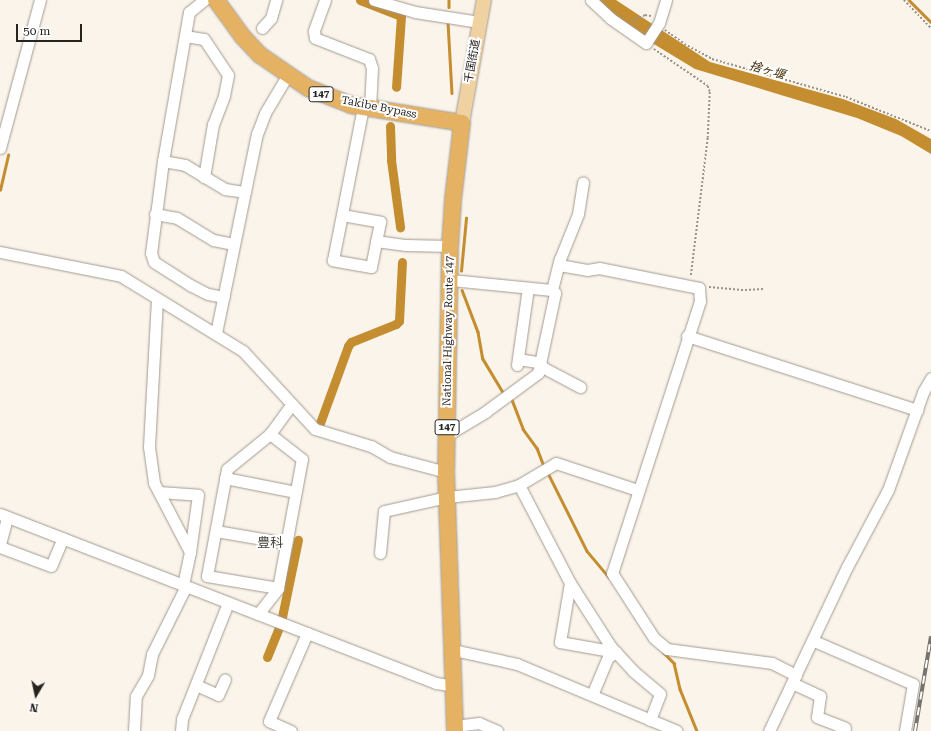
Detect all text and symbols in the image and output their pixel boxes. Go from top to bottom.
scale bar [18,16,84,42]
text: 50 m [23,24,50,38]
street label: 千国街道 [463,38,483,84]
water label: 捨ヶ堰 [748,59,786,83]
road number: 147 [308,86,334,102]
street label: Takibe Bypass [340,94,418,122]
street label: National Highway Route 147 [441,256,457,406]
road number: 147 [434,419,460,435]
district label: 豊科 [257,535,283,551]
north arrow [16,675,56,715]
text: N [29,700,39,714]

